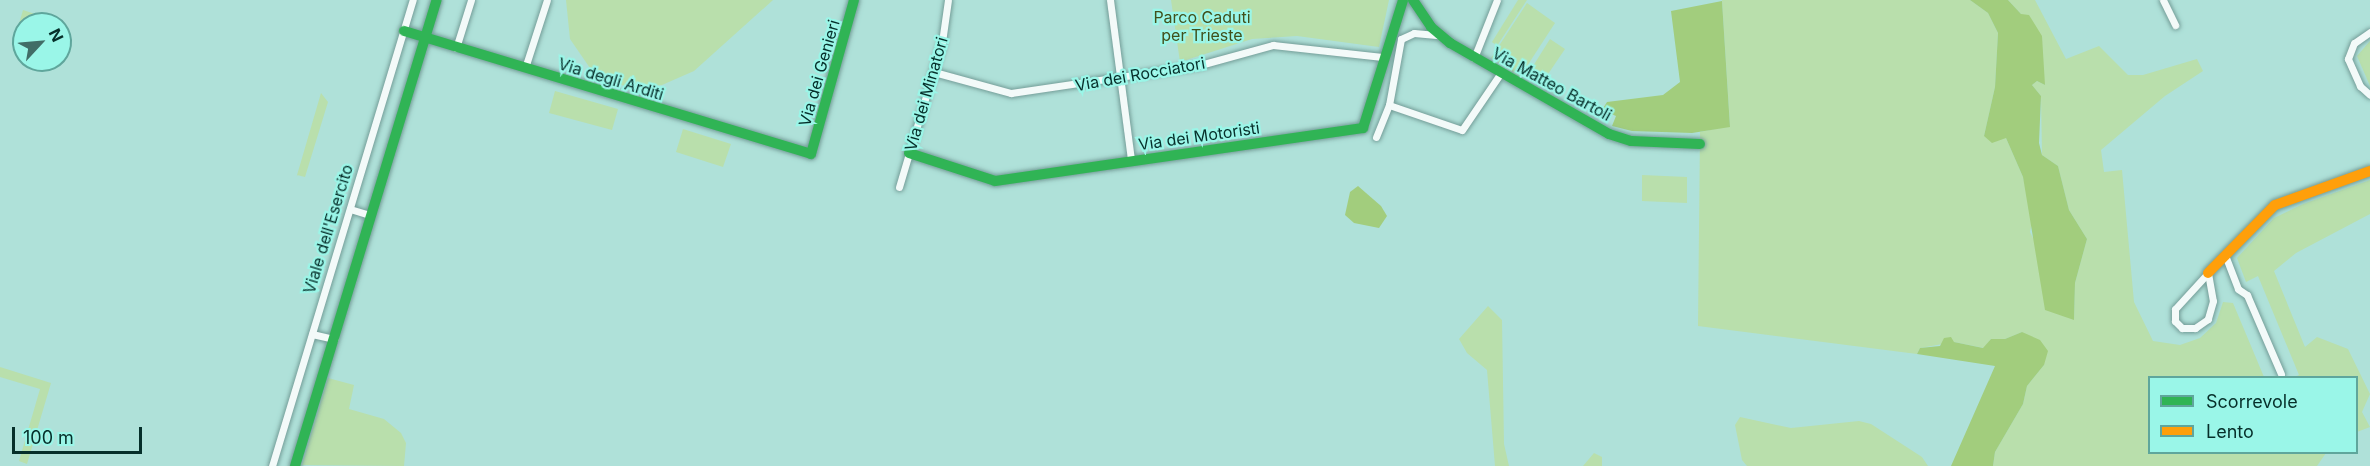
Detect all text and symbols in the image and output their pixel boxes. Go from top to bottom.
park label: Parco Caduti per Trieste [1153,7,1251,45]
north arrow [12,12,72,72]
street label: Via dei Genieri [795,17,843,129]
text: N [45,25,68,45]
street label: Via dei Minatori [901,35,951,153]
street label: Via Matteo Bartoli [1489,43,1615,125]
street label: Via dei Rocciatori [1074,53,1206,95]
street label: Via degli Arditi [556,54,666,104]
street label: Via dei Motoristi [1137,118,1261,154]
street label: Viale dell'Esercito [299,162,357,296]
legend [2148,376,2358,454]
text: Scorrevole [2206,391,2298,412]
scale bar [15,415,146,453]
text: Lento [2206,421,2254,442]
text: 100 m [23,427,74,448]

